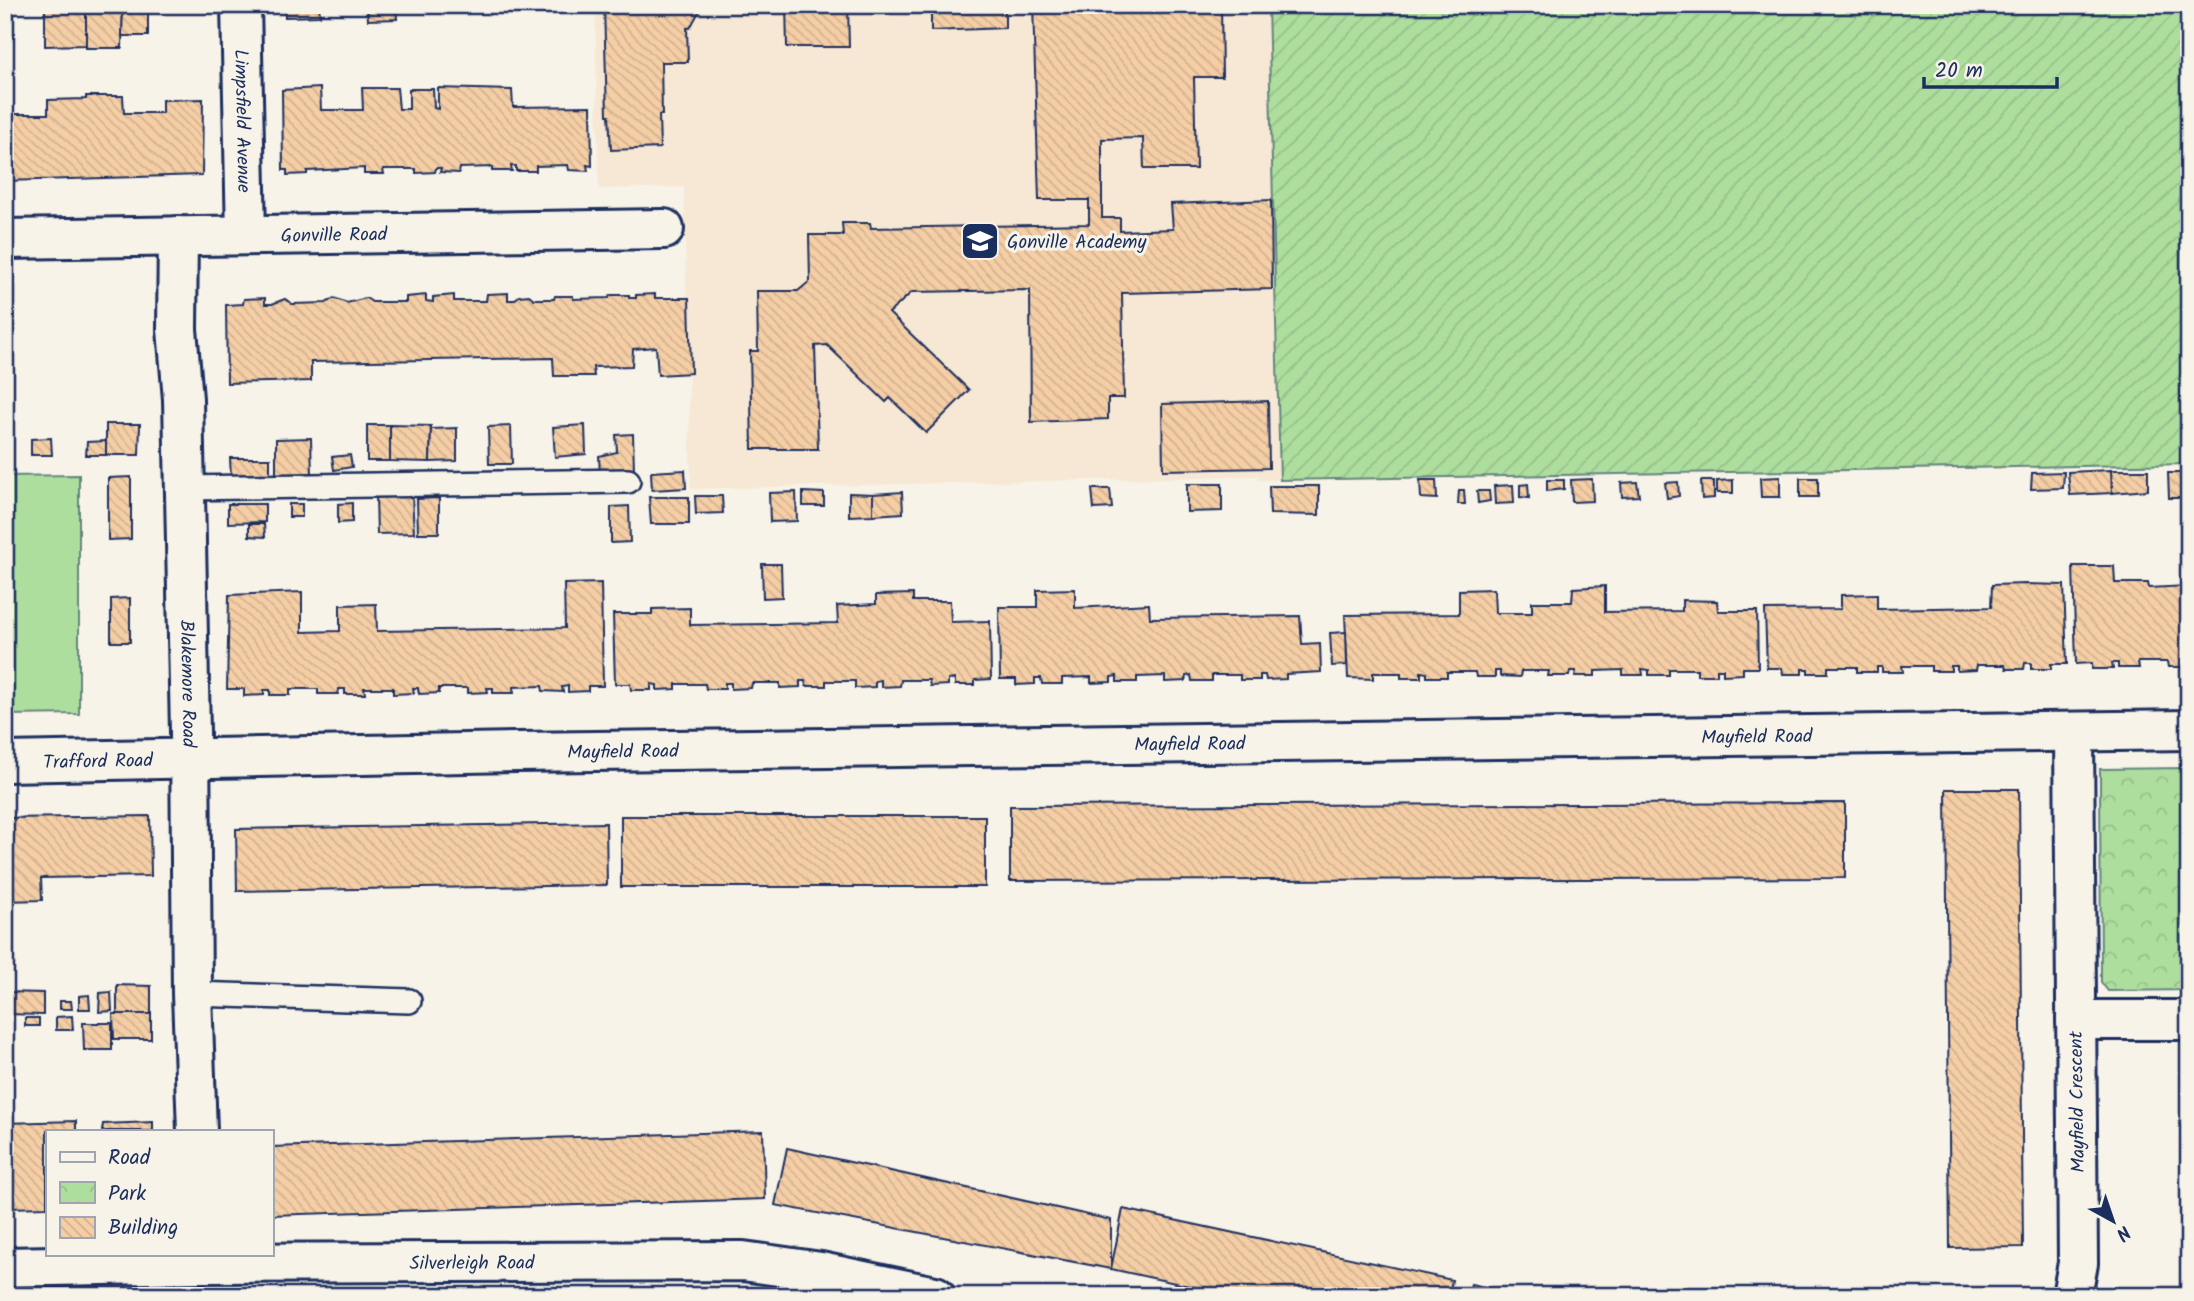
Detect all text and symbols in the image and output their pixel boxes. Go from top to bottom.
scale bar [1924,46,2058,90]
street label: Limpsfield Avenue [225,49,258,194]
text: 20 m [1935,55,1983,88]
street label: Gonville Road [280,220,388,252]
school or university icon: Gonville Academy [959,220,1001,262]
place label: Gonville Academy [1007,228,1147,258]
street label: Blakemore Road [171,620,203,748]
street label: Mayfield Road [1701,722,1813,753]
street label: Mayfield Road [1134,729,1246,761]
street label: Mayfield Road [567,737,679,768]
street label: Trafford Road [43,746,154,778]
street label: Mayfield Crescent [2062,1030,2094,1173]
legend [46,1130,273,1256]
text: Road [108,1142,151,1175]
text: Park [108,1178,146,1211]
north arrow [2078,1186,2148,1256]
text: Building [108,1212,178,1245]
text: N [2108,1217,2137,1248]
street label: Silverleigh Road [409,1249,535,1279]

